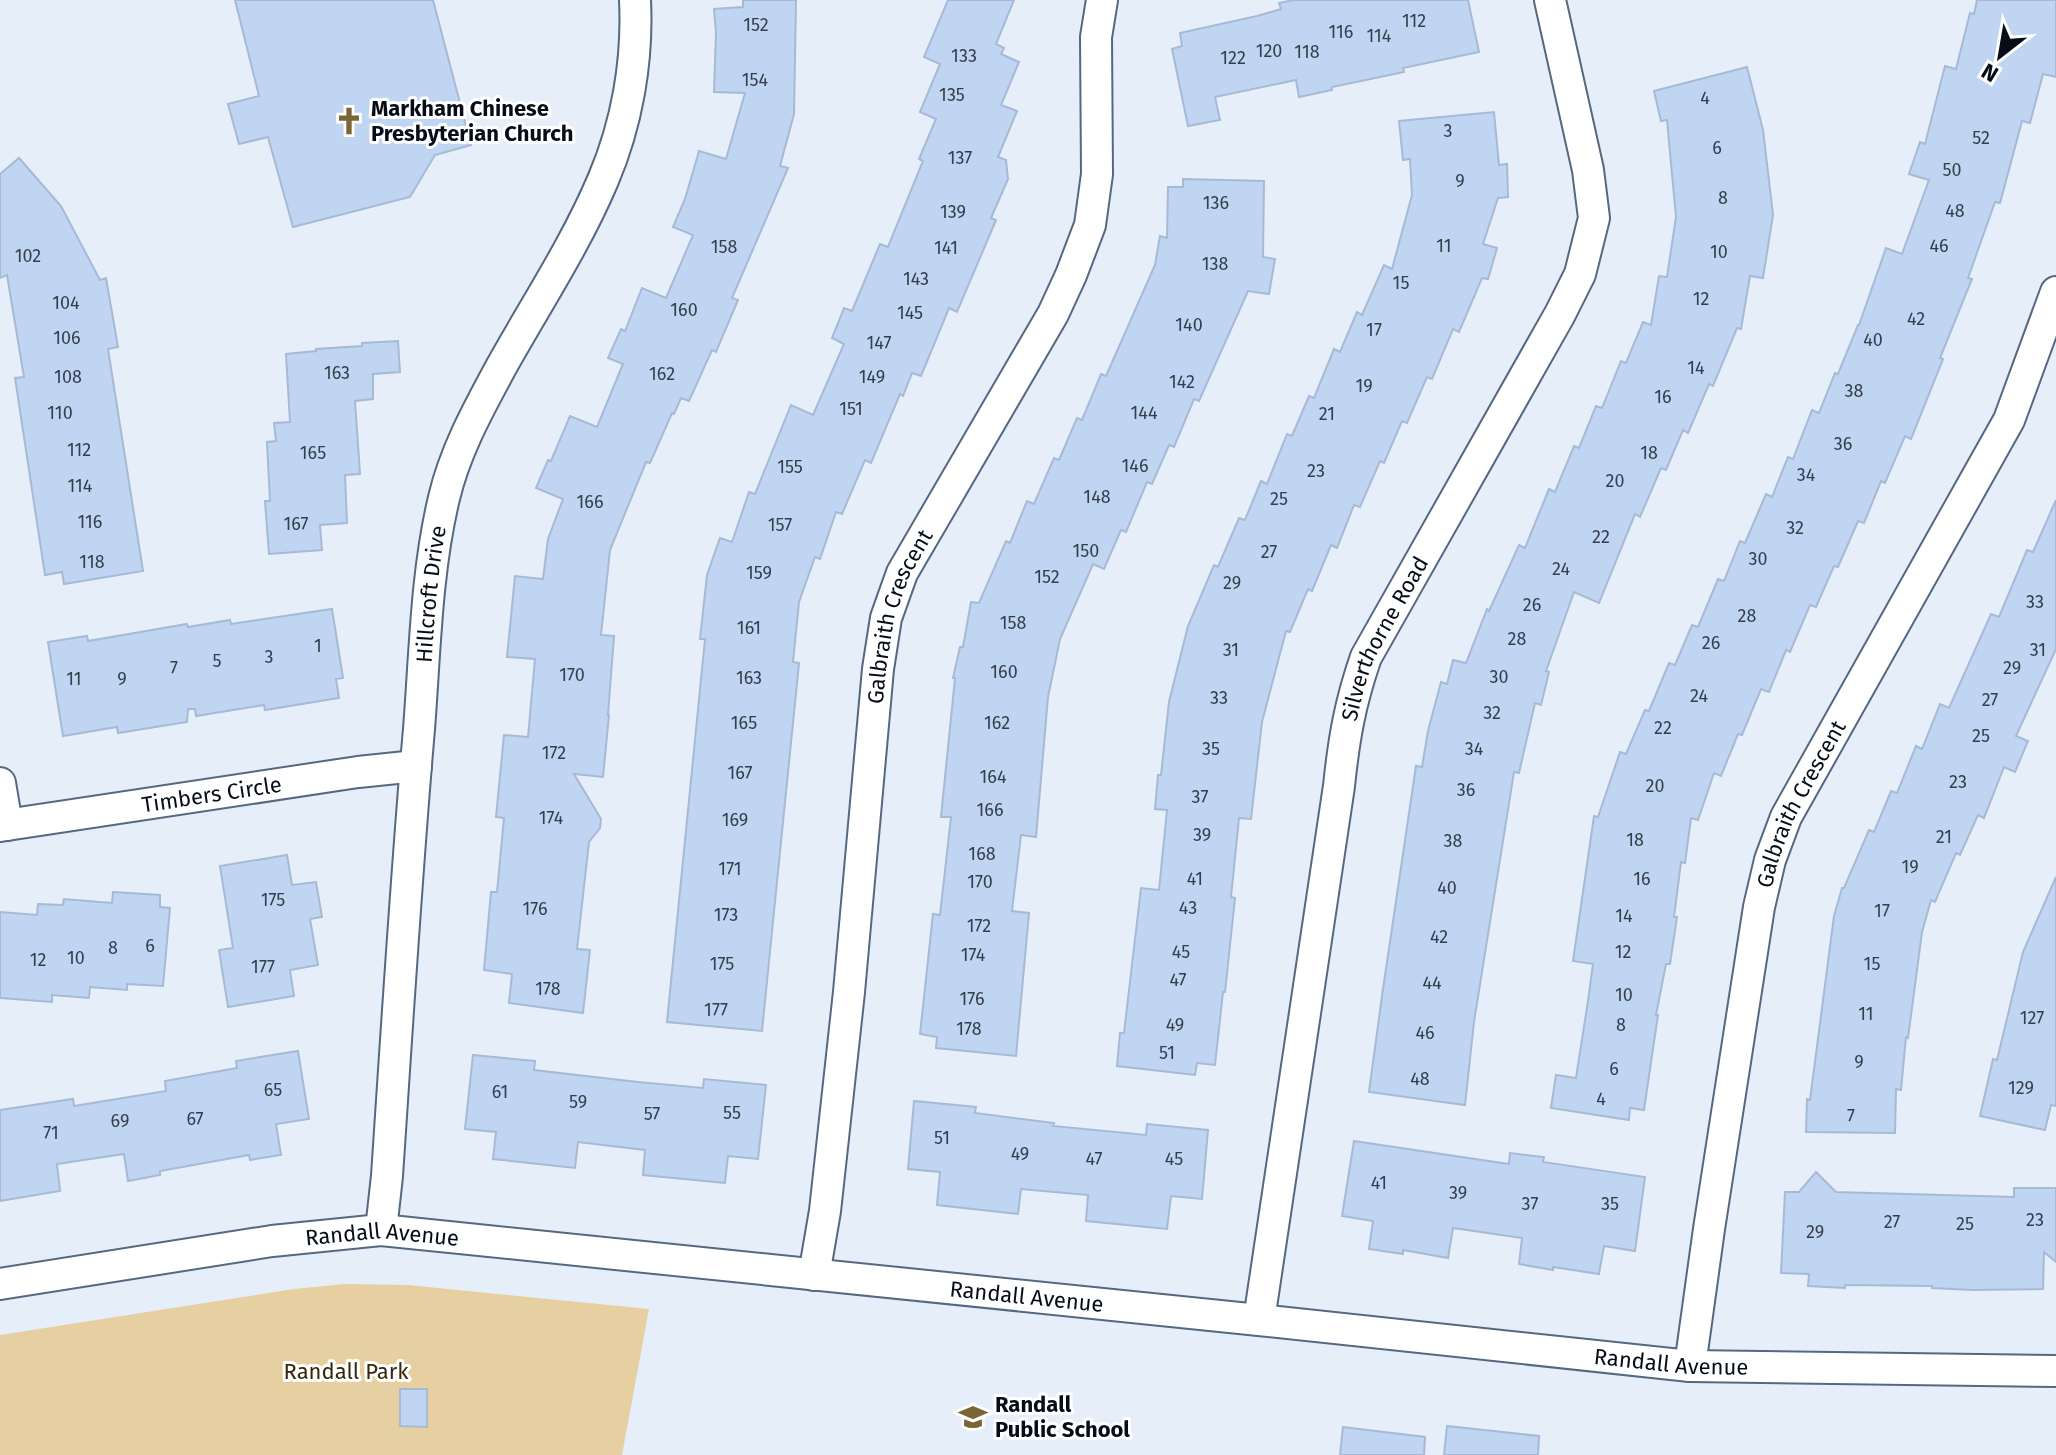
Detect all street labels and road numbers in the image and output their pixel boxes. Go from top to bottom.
street label: Hillcroft Drive [410,523,452,664]
street label: Galbraith Crescent [862,525,939,705]
street label: Silverthorne Road [1336,552,1434,723]
street label: Galbraith Crescent [1751,715,1852,890]
street label: Timbers Circle [140,771,283,818]
street label: Randall Avenue [304,1217,460,1252]
street label: Randall Avenue [948,1275,1105,1318]
street label: Randall Avenue [1593,1343,1749,1381]

